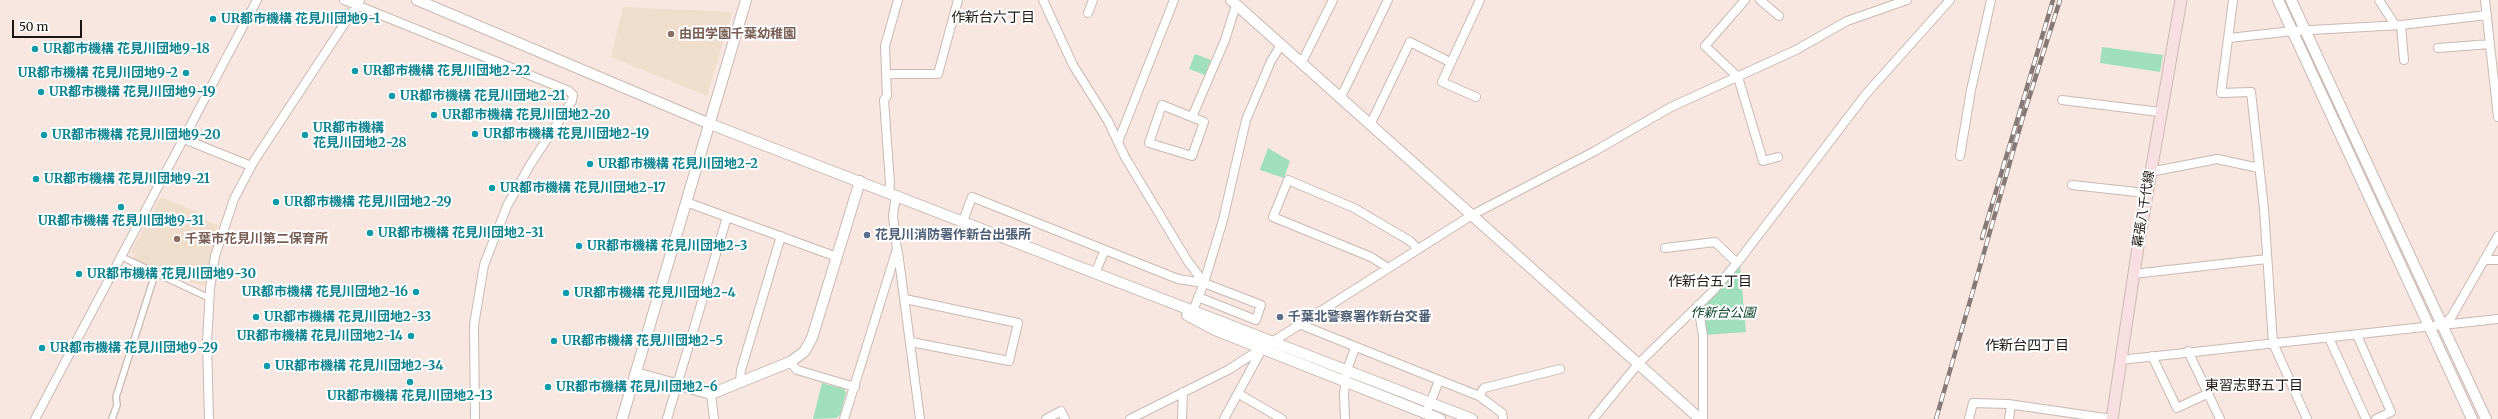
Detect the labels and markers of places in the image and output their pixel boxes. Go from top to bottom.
place label: UR都市機構 花見川団地9-1 [221,11,380,27]
marker: UR都市機構 花見川団地9-1 [208,14,218,24]
place label: 由田学園千葉幼稚園 [679,26,796,42]
marker: 由田学園千葉幼稚園 [666,29,676,39]
place label: UR都市機構 花見川団地9-18 [43,41,210,57]
marker: UR都市機構 花見川団地9-18 [30,44,40,54]
place label: UR都市機構 花見川団地2-22 [363,63,530,79]
place label: UR都市機構 花見川団地9-2 [18,65,178,81]
marker: UR都市機構 花見川団地2-22 [350,66,360,76]
marker: UR都市機構 花見川団地9-2 [181,68,191,78]
place label: UR都市機構 花見川団地9-19 [49,84,216,100]
marker: UR都市機構 花見川団地9-19 [36,87,46,97]
place label: UR都市機構 花見川団地2-21 [400,88,565,104]
marker: UR都市機構 花見川団地2-21 [387,91,397,101]
place label: UR都市機構 花見川団地2-20 [442,107,610,123]
marker: UR都市機構 花見川団地2-20 [429,110,439,120]
place label: UR都市機構 花見川団地2-28 [313,120,407,151]
place label: UR都市機構 花見川団地2-19 [483,126,649,142]
place label: UR都市機構 花見川団地9-20 [52,127,221,143]
marker: UR都市機構 花見川団地2-19 [470,129,480,139]
marker: UR都市機構 花見川団地9-20 [39,130,49,140]
marker: UR都市機構 花見川団地2-28 [300,130,310,140]
place label: UR都市機構 花見川団地2-2 [598,156,758,172]
marker: UR都市機構 花見川団地2-2 [585,159,595,169]
place label: UR都市機構 花見川団地9-21 [44,171,210,187]
marker: UR都市機構 花見川団地9-21 [31,174,41,184]
place label: UR都市機構 花見川団地2-17 [500,180,666,196]
marker: UR都市機構 花見川団地2-17 [487,183,497,193]
place label: UR都市機構 花見川団地2-29 [284,194,452,210]
marker: UR都市機構 花見川団地2-29 [271,197,281,207]
marker: UR都市機構 花見川団地9-31 [116,202,126,212]
place label: UR都市機構 花見川団地9-31 [38,213,204,229]
place label: UR都市機構 花見川団地2-31 [378,225,544,241]
place label: 花見川消防署作新台出張所 [875,227,1031,243]
marker: UR都市機構 花見川団地2-31 [365,228,375,238]
marker: 花見川消防署作新台出張所 [862,230,872,240]
place label: 千葉市花見川第二保育所 [185,231,328,247]
marker: 千葉市花見川第二保育所 [172,234,182,244]
place label: UR都市機構 花見川団地2-3 [587,238,747,254]
marker: UR都市機構 花見川団地2-3 [574,241,584,251]
place label: UR都市機構 花見川団地9-30 [87,266,256,282]
marker: UR都市機構 花見川団地9-30 [74,269,84,279]
place label: UR都市機構 花見川団地2-16 [242,284,408,300]
place label: UR都市機構 花見川団地2-4 [574,285,736,301]
marker: UR都市機構 花見川団地2-16 [411,287,421,297]
marker: UR都市機構 花見川団地2-4 [561,288,571,298]
place label: UR都市機構 花見川団地2-33 [264,309,431,325]
place label: 千葉北警察署作新台交番 [1288,309,1431,325]
marker: UR都市機構 花見川団地2-33 [251,312,261,322]
marker: 千葉北警察署作新台交番 [1275,312,1285,322]
place label: UR都市機構 花見川団地2-14 [237,328,403,344]
marker: UR都市機構 花見川団地2-14 [406,331,416,341]
place label: UR都市機構 花見川団地2-5 [562,333,723,349]
marker: UR都市機構 花見川団地2-5 [549,336,559,346]
place label: UR都市機構 花見川団地9-29 [50,340,218,356]
marker: UR都市機構 花見川団地9-29 [37,343,47,353]
place label: UR都市機構 花見川団地2-34 [275,358,443,374]
marker: UR都市機構 花見川団地2-34 [262,361,272,371]
marker: UR都市機構 花見川団地2-13 [405,377,415,387]
place label: UR都市機構 花見川団地2-6 [556,379,718,395]
marker: UR都市機構 花見川団地2-6 [543,382,553,392]
place label: UR都市機構 花見川団地2-13 [327,388,493,404]

